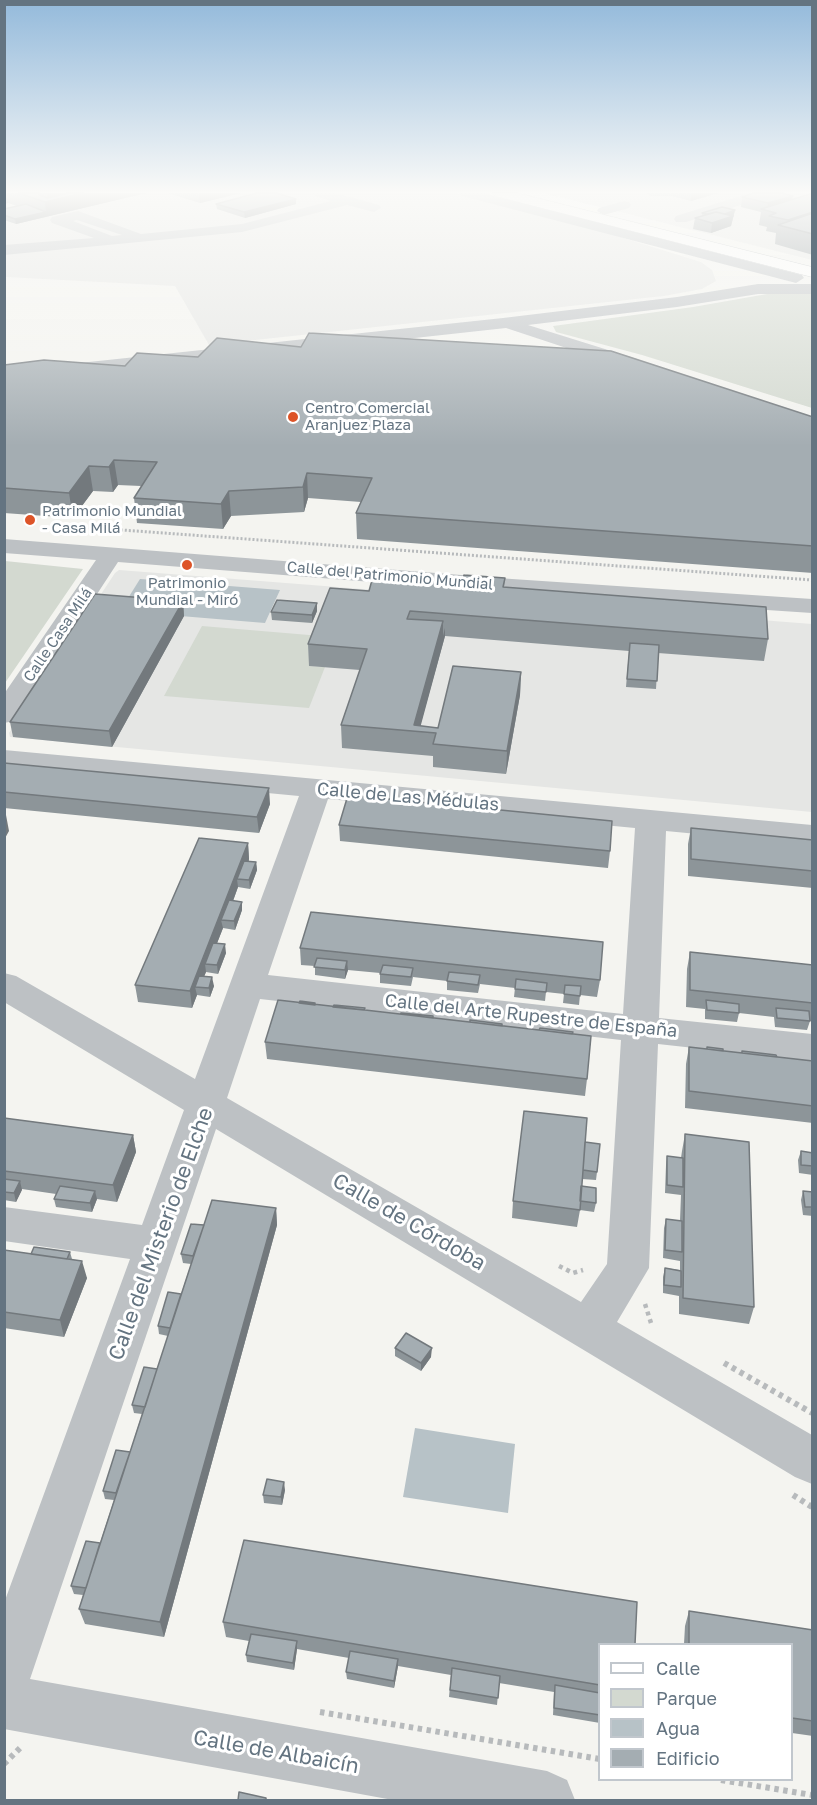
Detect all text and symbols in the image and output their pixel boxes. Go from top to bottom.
place label: Centro Comercial Aranjuez Plaza [305,399,430,434]
marker: Centro Comercial Aranjuez Plaza [286,410,300,424]
place label: Patrimonio Mundial - Casa Milá [42,502,182,537]
marker: Patrimonio Mundial - Casa Milá [23,513,37,527]
marker: Patrimonio Mundial - Miró [180,558,194,572]
street label: Calle del Patrimonio Mundial [286,558,494,594]
place label: Patrimonio Mundial - Miró [136,574,238,609]
street label: Calle Casa Milá [20,585,96,685]
street label: Calle de Las Médulas [316,778,500,816]
street label: Calle del Arte Rupestre de España [384,990,678,1042]
street label: Calle del Misterio de Elche [103,1104,219,1364]
street label: Calle de Córdoba [328,1168,490,1276]
legend [598,1643,793,1781]
text: Calle [656,1657,700,1679]
text: Parque [656,1687,717,1709]
text: Agua [656,1717,700,1739]
street label: Calle de Albaicín [191,1725,361,1779]
text: Edificio [656,1747,720,1769]

